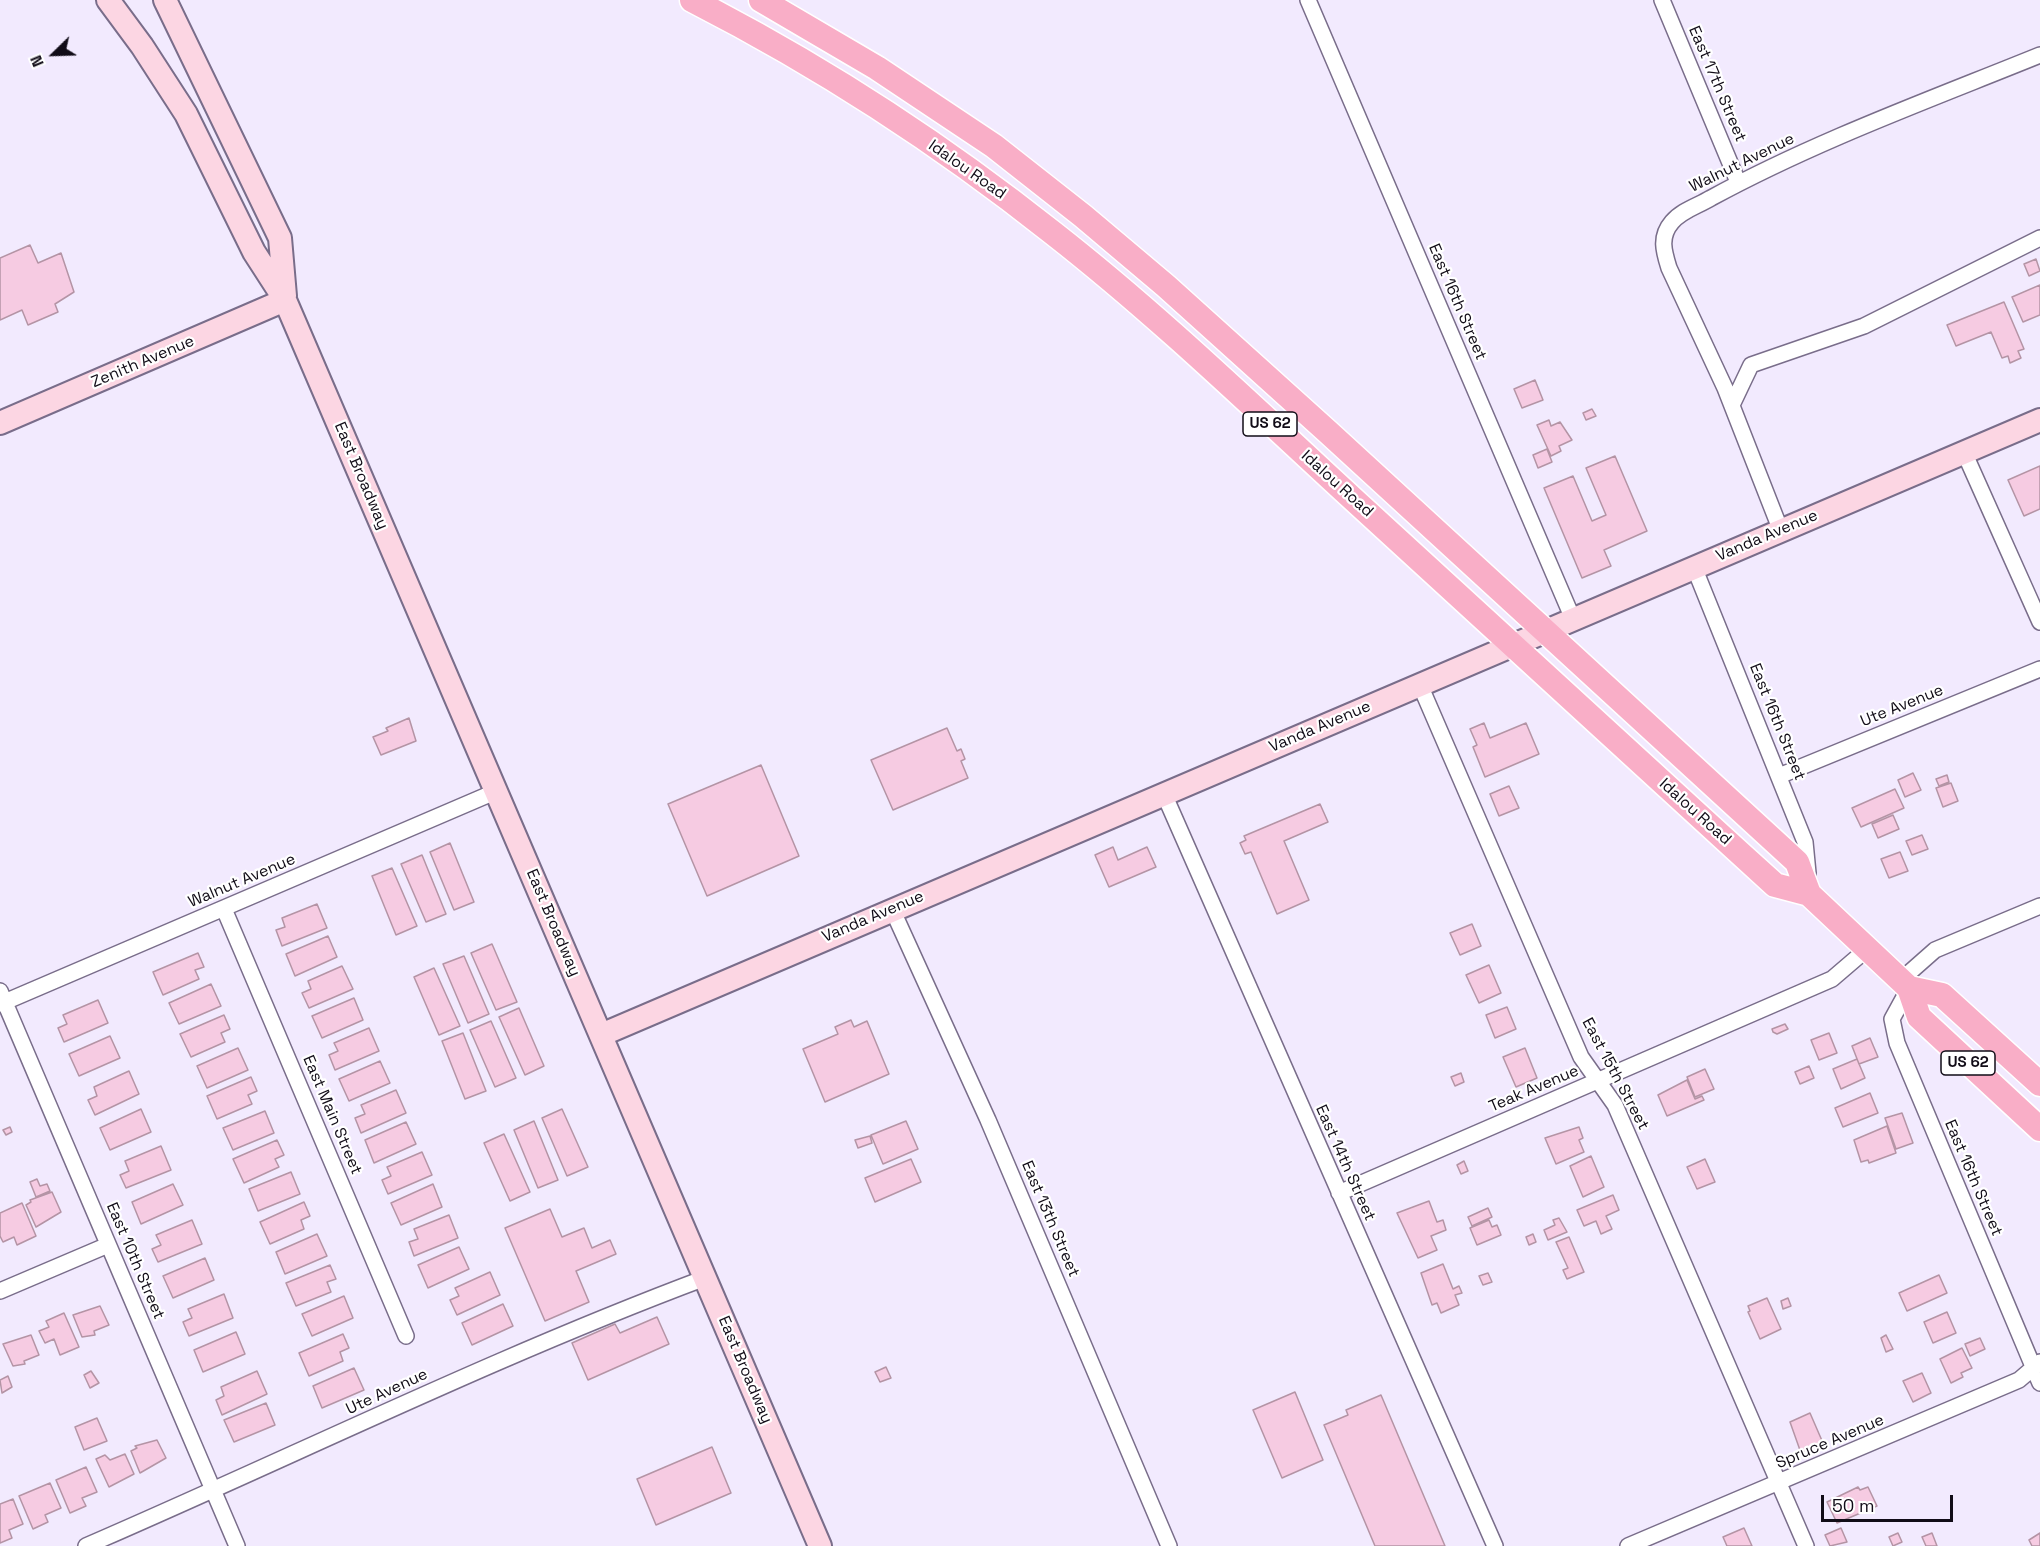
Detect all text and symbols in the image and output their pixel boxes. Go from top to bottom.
street label: East 17th Street [1684,23,1750,145]
north arrow [24,24,84,84]
text: N [25,52,49,70]
street label: Walnut Avenue [1686,129,1798,197]
street label: Idalou Road [924,136,1010,204]
street label: East 16th Street [1424,241,1490,363]
street label: Zenith Avenue [89,332,197,392]
road number: US 62 [1243,412,1297,436]
street label: East Broadway [330,419,392,533]
street label: Idalou Road [1297,447,1377,521]
street label: Vanda Avenue [1713,506,1821,566]
street label: East 16th Street [1745,661,1809,783]
street label: Ute Avenue [1858,681,1946,731]
street label: Vanda Avenue [1266,697,1374,757]
street label: Idalou Road [1655,775,1735,849]
street label: Walnut Avenue [186,850,298,912]
street label: East Broadway [522,866,584,980]
street label: Vanda Avenue [819,887,927,947]
street label: East 15th Street [1577,1015,1653,1133]
road number: US 62 [1941,1051,1995,1075]
street label: East Main Street [298,1052,366,1178]
street label: Teak Avenue [1486,1061,1582,1117]
street label: East 14th Street [1311,1102,1379,1224]
street label: East 16th Street [1940,1117,2006,1239]
street label: East 13th Street [1017,1158,1083,1280]
street label: East 10th Street [102,1200,168,1322]
street label: East Broadway [714,1313,776,1427]
street label: Ute Avenue [343,1365,431,1419]
street label: Spruce Avenue [1773,1411,1887,1473]
scale bar [1824,1483,1956,1521]
text: 50 m [1832,1494,1874,1517]

